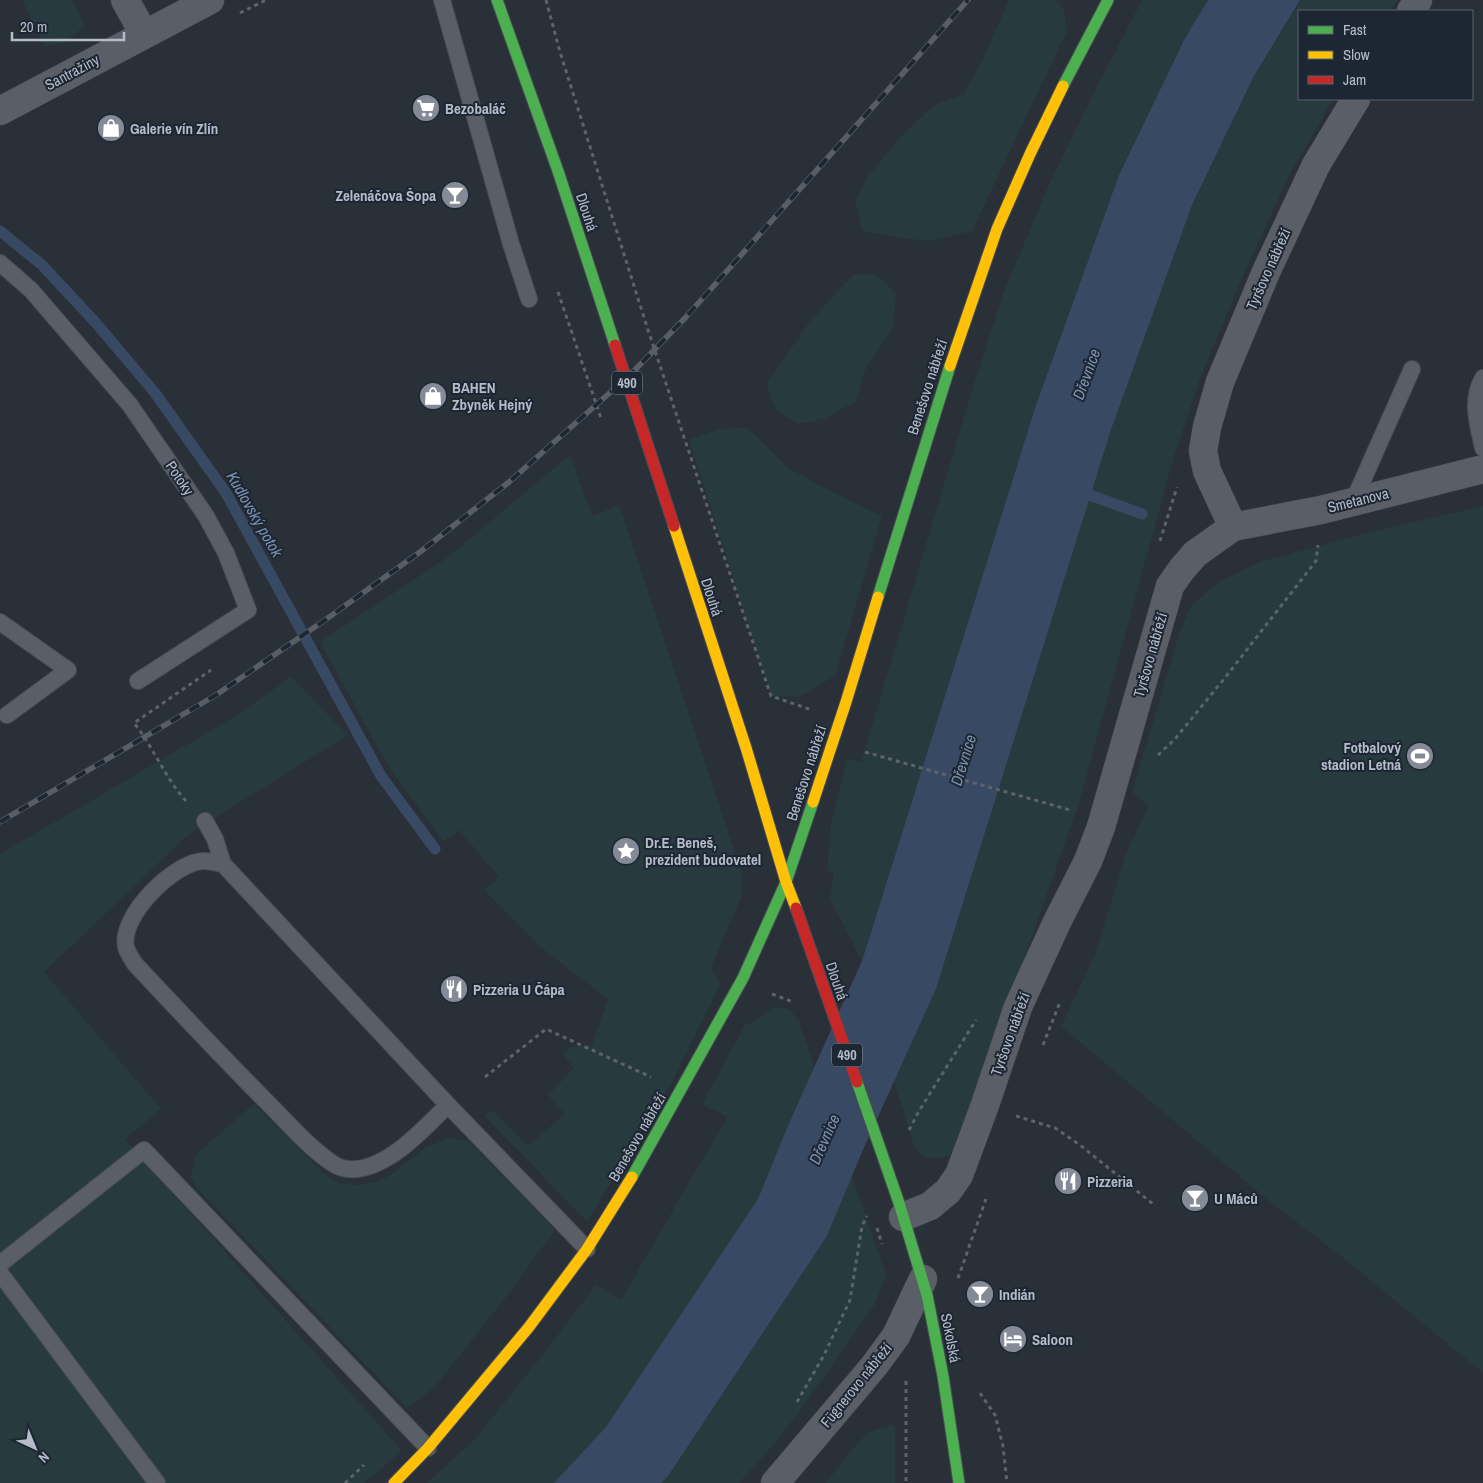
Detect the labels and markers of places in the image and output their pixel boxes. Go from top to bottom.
supermarket icon: Bezobaláč [411,93,441,123]
place label: Bezobaláč [445,98,506,119]
shop icon: Galerie vín Zlín [96,113,126,143]
place label: Galerie vín Zlín [130,118,218,139]
bar icon: Zelenáčova Šopa [440,180,470,210]
place label: Zelenáčova Šopa [335,185,436,206]
place label: BAHEN Zbyněk Hejný [452,377,532,415]
shop icon: BAHEN Zbyněk Hejný [418,381,448,411]
place label: Fotbalový stadion Letná [1321,737,1401,775]
sports icon: Fotbalový stadion Letná [1405,741,1435,771]
place label: Dr.E. Beneš, prezident budovatel [645,832,761,870]
place icon: Dr.E. Beneš, prezident budovatel [611,836,641,866]
restaurant icon: Pizzeria U Čápa [439,974,469,1004]
place label: Pizzeria U Čápa [473,979,565,1000]
restaurant icon: Pizzeria [1053,1166,1083,1196]
place label: Pizzeria [1087,1171,1133,1192]
bar icon: U Máců [1180,1183,1210,1213]
place label: U Máců [1214,1188,1258,1209]
bar icon: Indián [965,1279,995,1309]
place label: Indián [999,1284,1035,1305]
hotel icon: Saloon [998,1324,1028,1354]
place label: Saloon [1032,1329,1073,1350]

